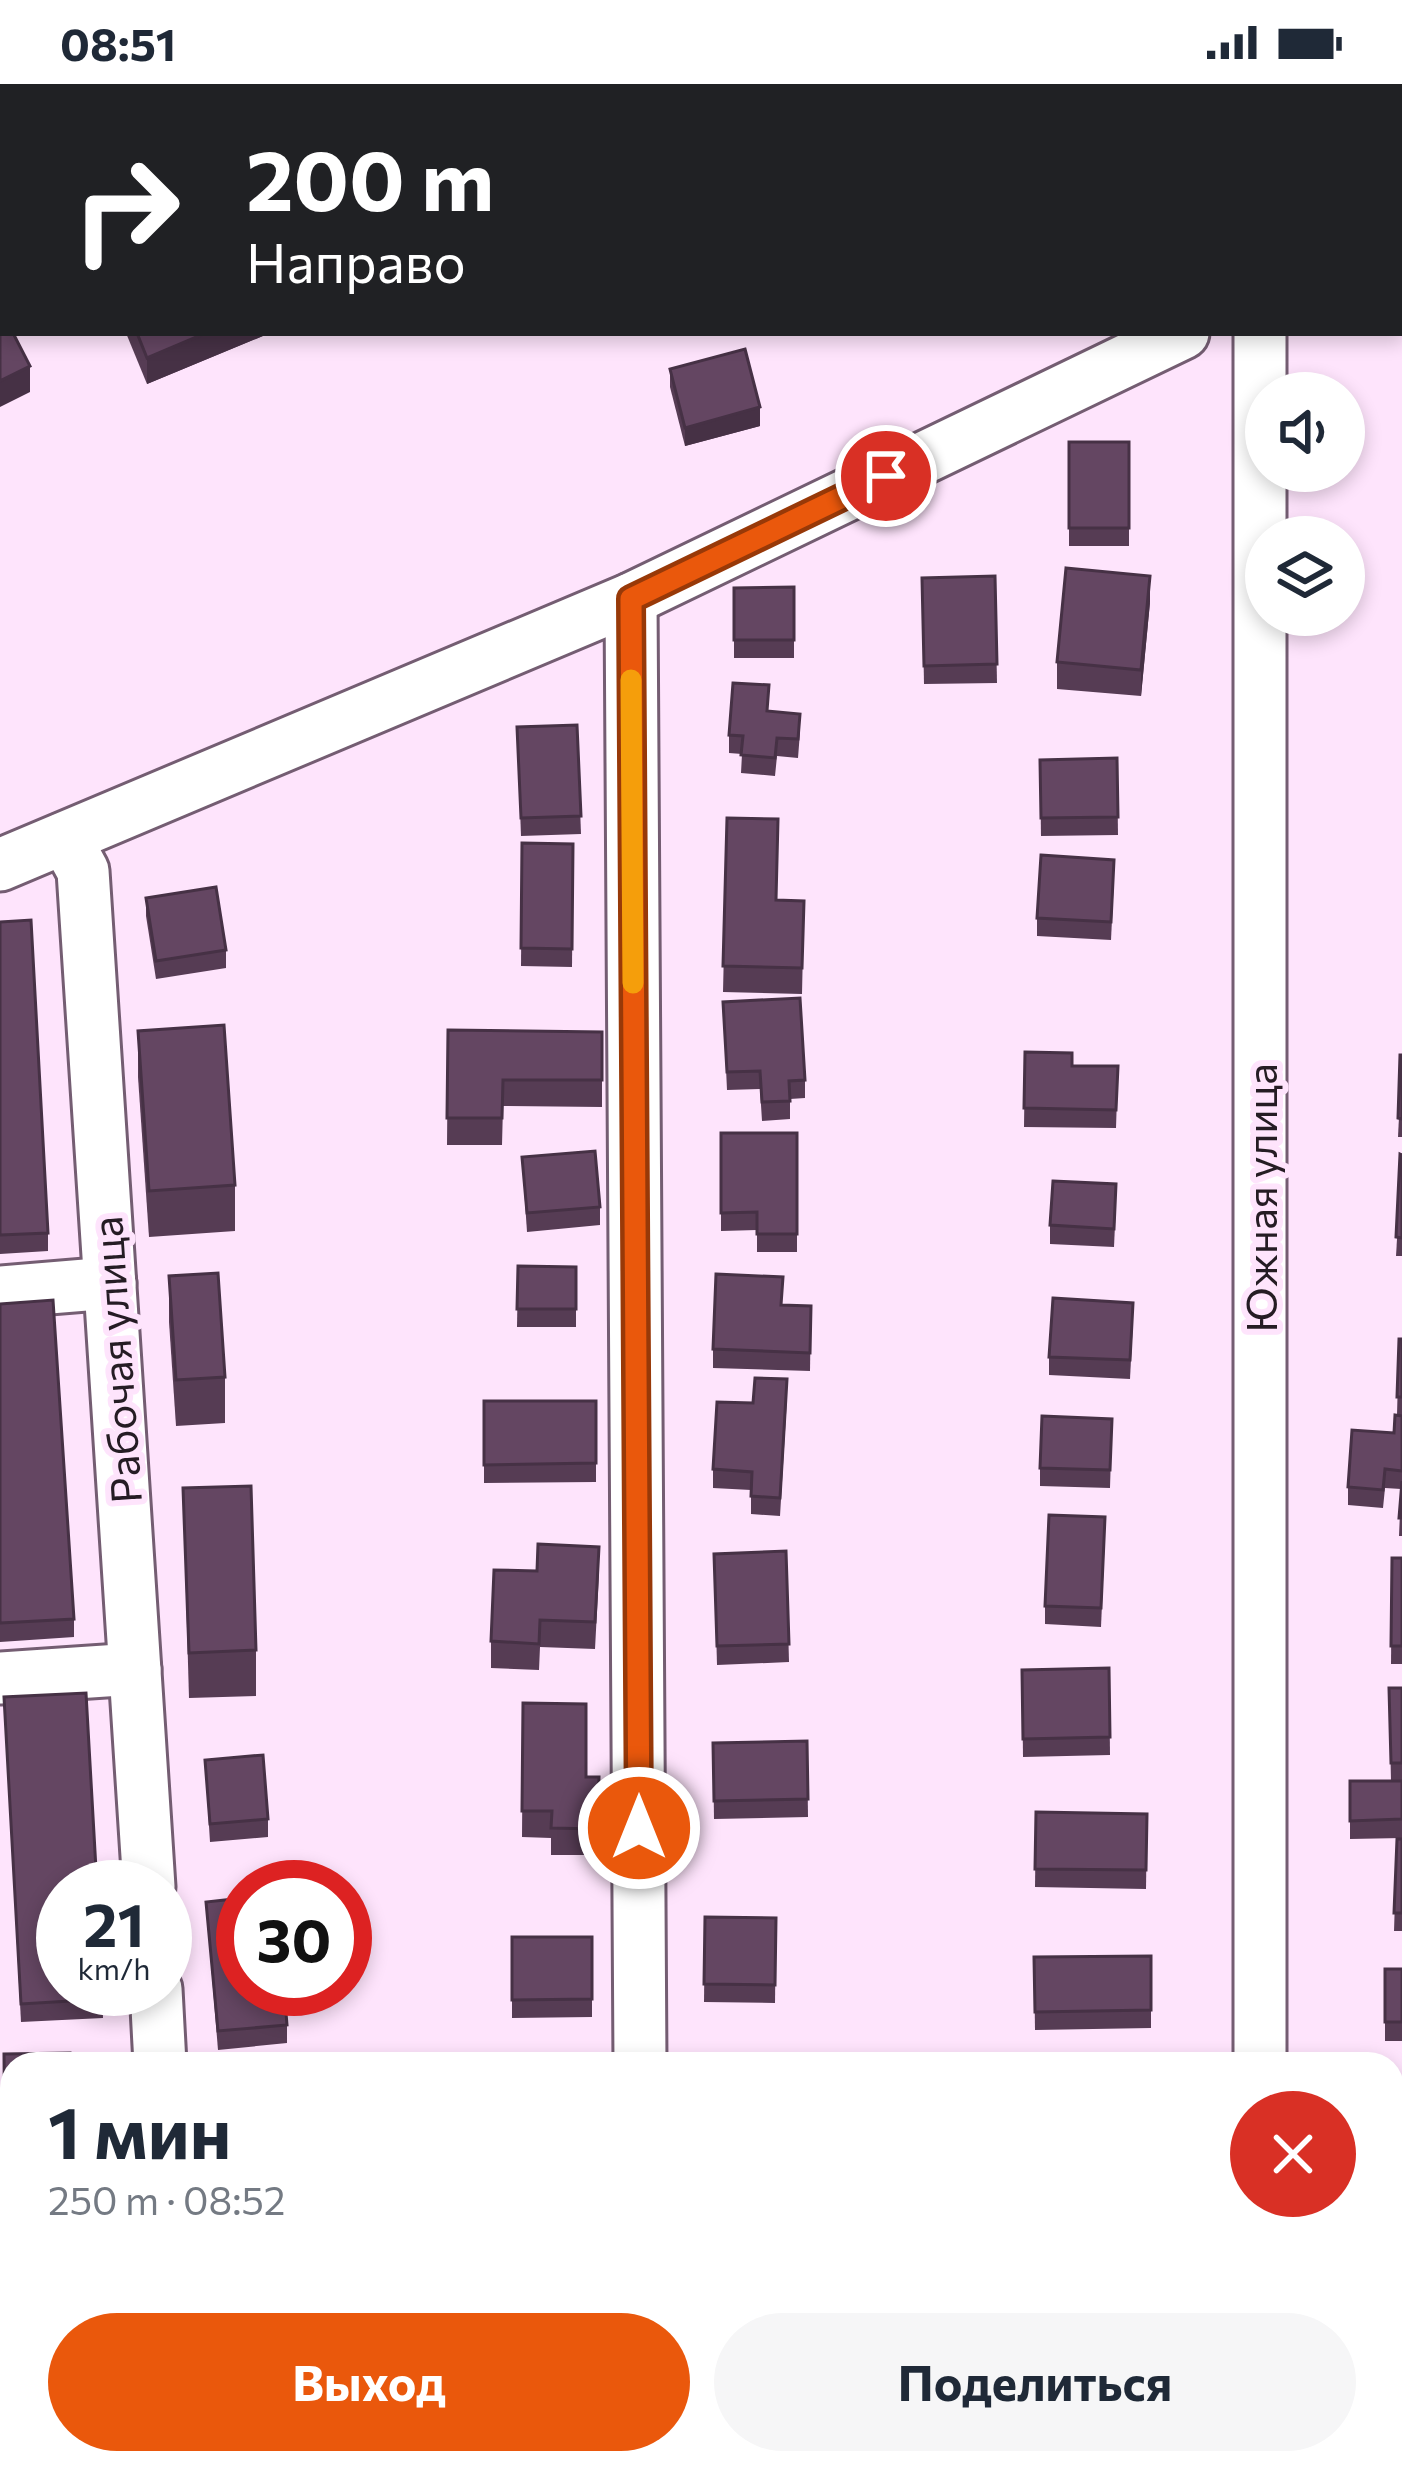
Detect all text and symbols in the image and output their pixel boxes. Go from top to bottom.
text: 08:51 [60,15,176,70]
text: 200 m [246,126,494,228]
icon: right [48,132,204,288]
text: Направо [246,228,466,294]
map controls [1245,372,1365,636]
button: sound [1245,372,1365,492]
pin [835,425,937,527]
icon: arrive [853,443,919,509]
button: layers [1245,516,1365,636]
street label: Южная улица [1234,1063,1286,1333]
street label: Рабочая улица [79,1215,151,1505]
position arrow [576,1765,702,1891]
speed limit sign: 30 [216,1860,372,2016]
text: 21 [83,1886,145,1959]
text: km/h [78,1949,150,1986]
text: 1 мин [48,2086,231,2174]
button: close [1230,2091,1356,2217]
text: 250 m · 08:52 [48,2175,285,2223]
button: Выход [48,2313,690,2451]
button: Поделиться [714,2313,1356,2451]

